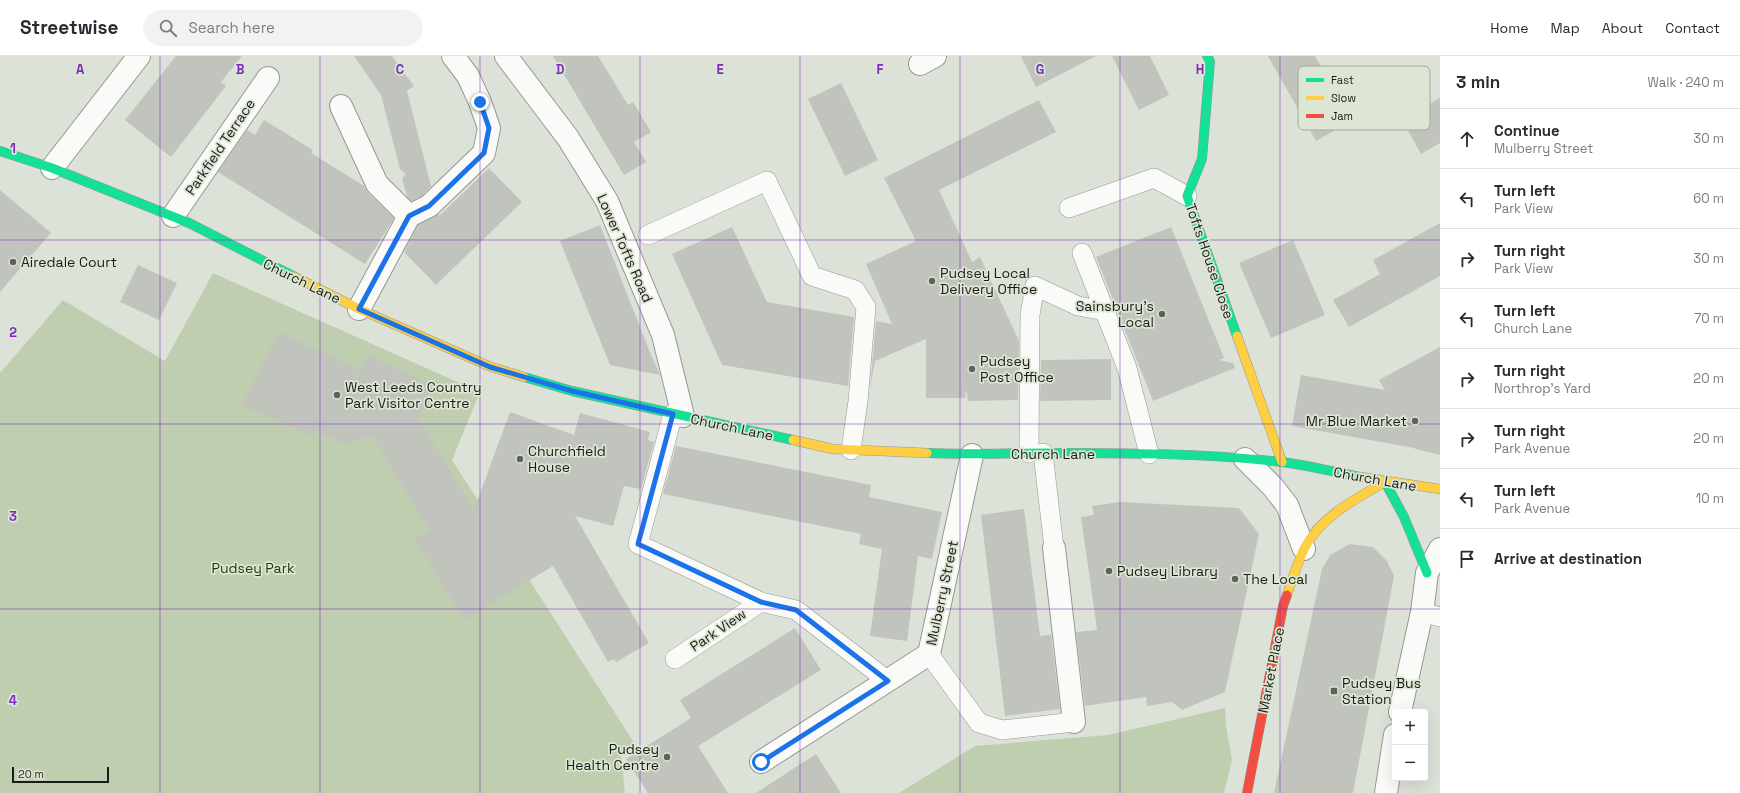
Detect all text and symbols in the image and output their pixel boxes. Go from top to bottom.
search box [143,10,423,46]
text: Streetwise [20,15,119,40]
icon: search [157,17,179,39]
text: Search here [189,18,275,37]
text: Home [1490,19,1528,37]
text: Map [1550,19,1580,37]
text: About [1602,19,1643,37]
text: Contact [1665,19,1720,37]
text: A [76,61,85,78]
text: B [236,61,245,78]
text: C [396,61,404,78]
text: D [556,61,565,78]
text: E [716,61,724,78]
text: F [877,61,884,78]
text: G [1036,61,1044,78]
text: H [1196,61,1204,78]
legend [1298,66,1430,130]
text: 3 min [1456,71,1500,93]
text: Fast [1331,73,1354,87]
text: Walk · 240 m [1648,74,1724,91]
text: Slow [1331,91,1356,105]
route end [471,93,489,111]
street label: Parkfield Terrace [181,95,259,199]
text: Jam [1331,109,1353,123]
text: Continue [1494,121,1560,140]
icon: ahead [1456,128,1478,150]
text: 30 m [1693,130,1724,147]
text: 1 [10,140,16,157]
text: Mulberry Street [1494,140,1593,157]
text: Turn left [1494,181,1556,200]
icon: left [1456,188,1478,210]
text: 60 m [1693,190,1724,207]
street label: Lower Tofts Road [593,191,657,305]
text: Park View [1494,200,1553,217]
street label: Tofts House Close [1182,201,1238,321]
text: Turn right [1494,241,1565,260]
icon: right [1456,248,1478,270]
text: 30 m [1693,250,1724,267]
place label: Airedale Court [21,253,117,271]
street label: Church Lane [260,254,344,308]
marker: Airedale Court [8,257,18,267]
text: Park View [1494,260,1553,277]
place label: Pudsey Local Delivery Office [940,264,1037,298]
marker: Pudsey Local Delivery Office [927,276,937,286]
place label: Sainsbury's Local [1076,297,1154,331]
text: Turn left [1494,301,1556,320]
icon: left [1456,308,1478,330]
marker: Sainsbury's Local [1157,309,1167,319]
text: 70 m [1694,310,1724,327]
text: Church Lane [1494,320,1572,337]
text: 2 [9,324,17,341]
place label: Pudsey Post Office [980,352,1054,386]
text: Turn right [1494,361,1565,380]
marker: Pudsey Post Office [967,364,977,374]
icon: right [1456,368,1478,390]
text: 20 m [1693,370,1724,387]
place label: West Leeds Country Park Visitor Centre [345,378,482,412]
text: Northrop's Yard [1494,380,1591,397]
marker: West Leeds Country Park Visitor Centre [332,390,342,400]
street label: Church Lane [689,409,775,445]
place label: Mr Blue Market [1306,412,1407,430]
marker: Mr Blue Market [1410,416,1420,426]
text: Turn right [1494,421,1565,440]
icon: right [1456,428,1478,450]
text: 20 m [1693,430,1724,447]
text: Park Avenue [1494,440,1570,457]
place label: Churchfield House [528,442,606,476]
street label: Church Lane [1011,445,1095,463]
marker: Churchfield House [515,454,525,464]
street label: Church Lane [1332,463,1418,495]
text: Turn left [1494,481,1556,500]
icon: left [1456,488,1478,510]
text: 10 m [1696,490,1724,507]
text: Park Avenue [1494,500,1570,517]
text: 3 [9,508,17,525]
street label: Mulberry Street [922,539,962,647]
icon: arrive [1456,548,1478,570]
text: Arrive at destination [1494,549,1642,568]
park label: Pudsey Park [212,559,295,577]
place label: Pudsey Library [1117,562,1218,580]
marker: Pudsey Library [1104,566,1114,576]
place label: The Local [1243,570,1308,588]
marker: The Local [1230,574,1240,584]
street label: Park View [686,605,750,655]
street label: Market Place [1254,626,1288,714]
place label: Pudsey Bus Station [1342,674,1421,708]
marker: Pudsey Bus Station [1329,686,1339,696]
text: 4 [9,692,17,709]
map controls [1392,709,1428,781]
button: + [1392,709,1428,745]
place label: Pudsey Health Centre [566,740,659,774]
button: − [1392,745,1428,781]
marker: Pudsey Health Centre [662,752,672,762]
route start [752,753,770,771]
scale bar [12,765,109,784]
text: 20 m [18,767,44,781]

